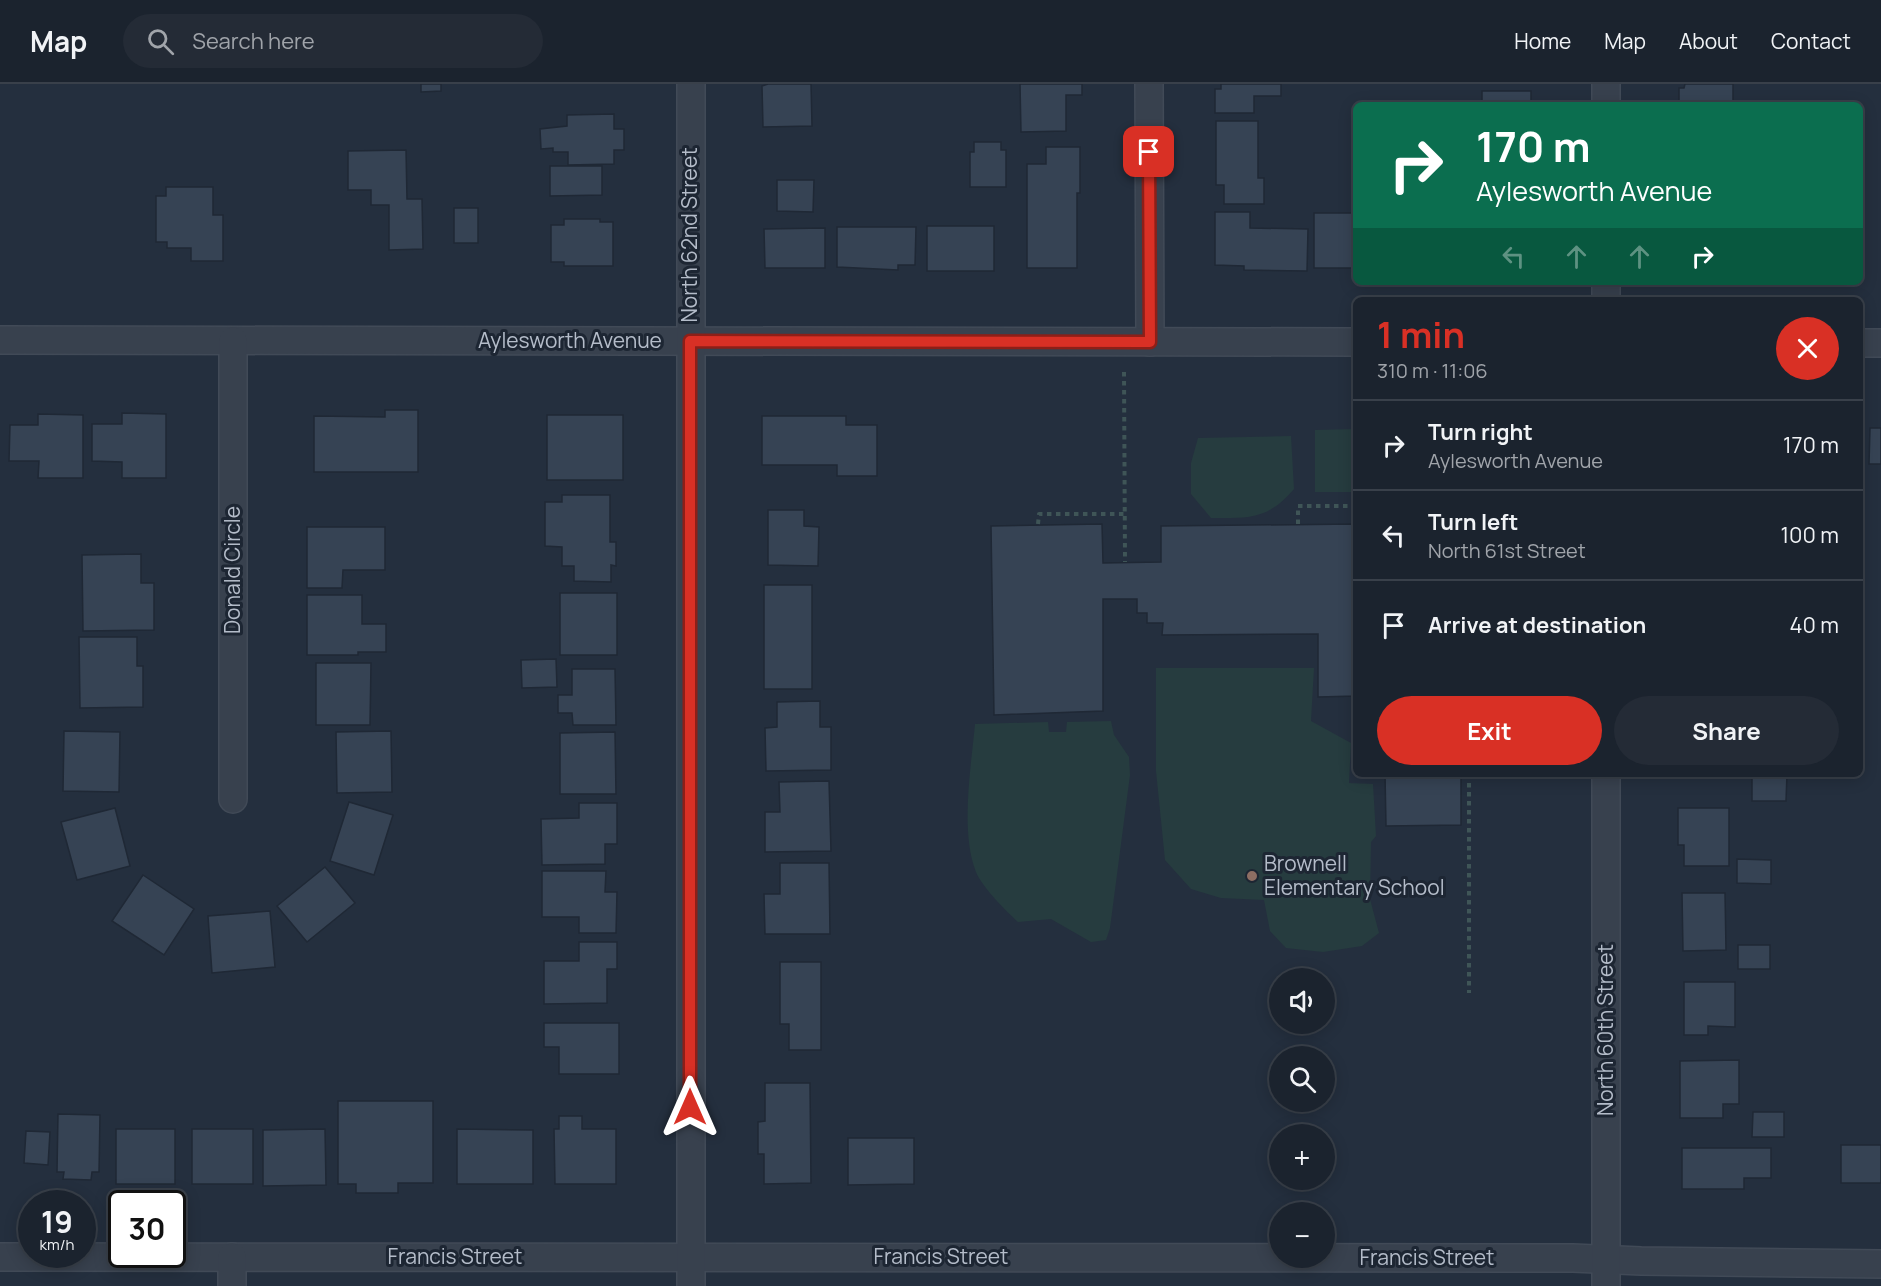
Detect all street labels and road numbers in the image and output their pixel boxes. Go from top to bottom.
street label: North 62nd Street [675,147,703,323]
street label: Aylesworth Avenue [478,326,662,354]
street label: Donald Circle [218,506,246,634]
street label: North 60th Street [1591,944,1619,1116]
street label: Francis Street [388,1242,522,1270]
street label: Francis Street [874,1242,1008,1270]
street label: Francis Street [1360,1243,1494,1271]

